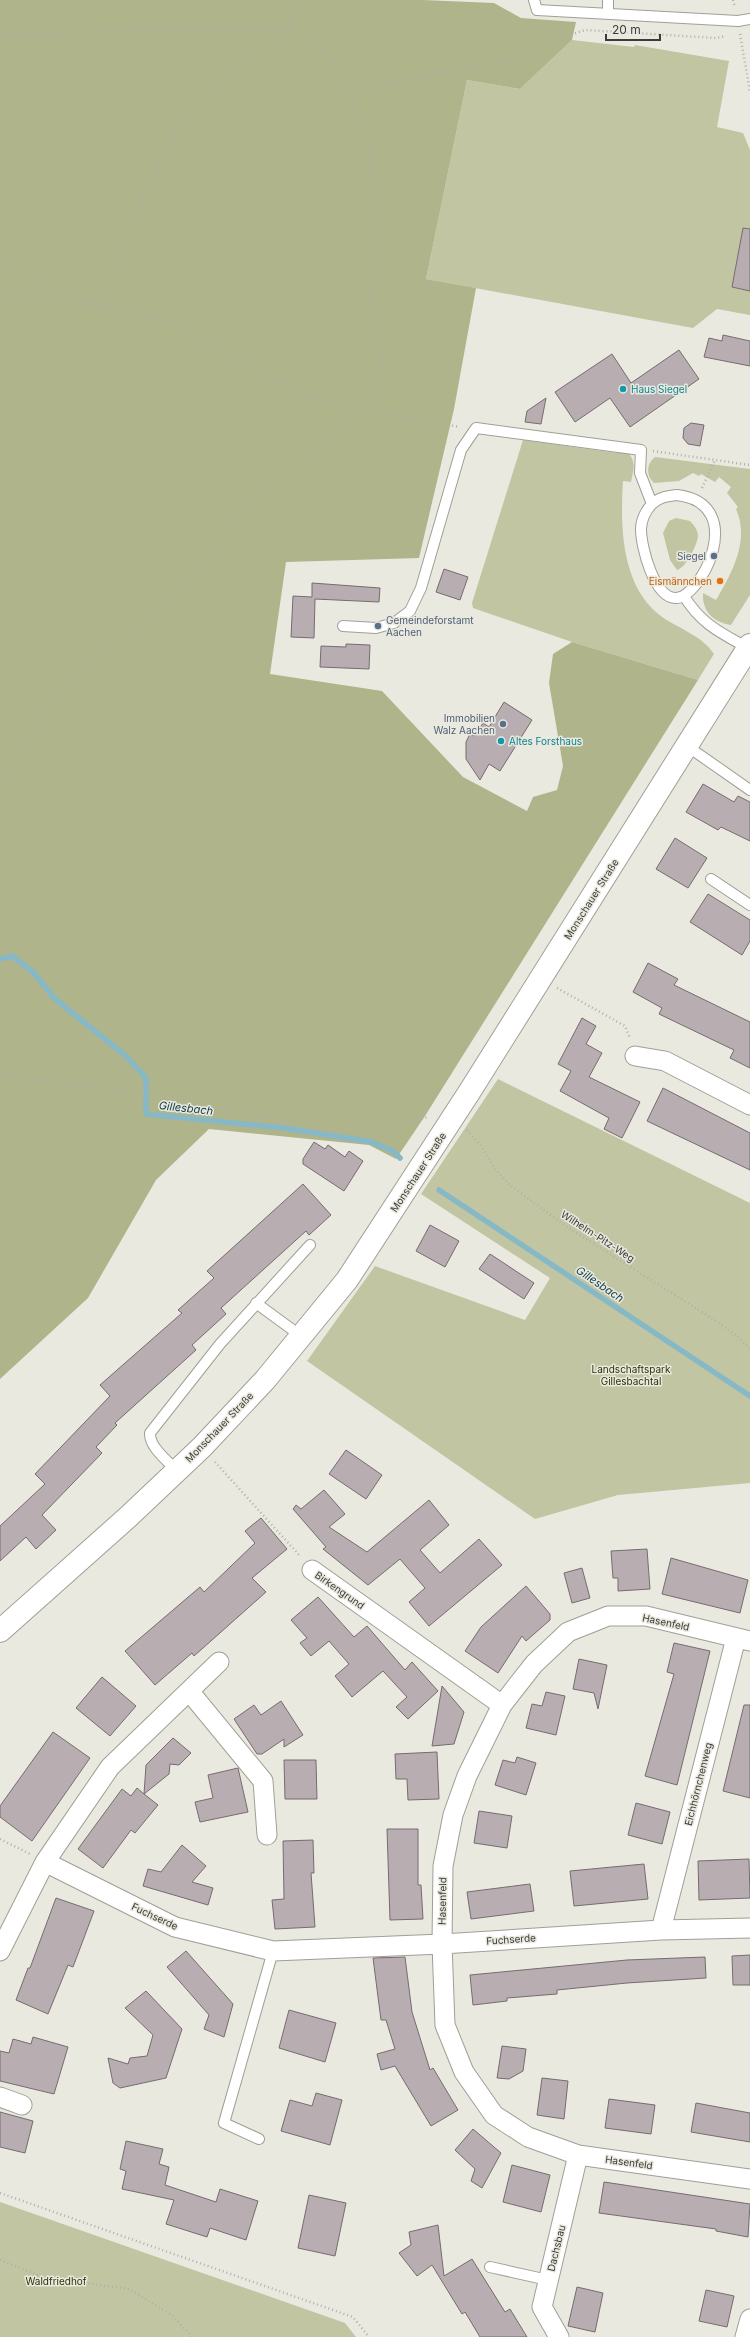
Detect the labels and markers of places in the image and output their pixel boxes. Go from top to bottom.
place label: Haus Siegel [631,383,687,395]
marker: Haus Siegel [618,384,628,394]
place label: Siegel [677,550,706,562]
marker: Siegel [709,551,719,561]
place label: Eismännchen [649,575,712,587]
marker: Eismännchen [715,576,725,586]
place label: Gemeindeforstamt Aachen [386,614,474,638]
marker: Gemeindeforstamt Aachen [373,621,383,631]
place label: Immobilien Walz Aachen [433,712,495,736]
marker: Immobilien Walz Aachen [498,719,508,729]
place label: Altes Forsthaus [509,735,582,747]
marker: Altes Forsthaus [496,736,506,746]

